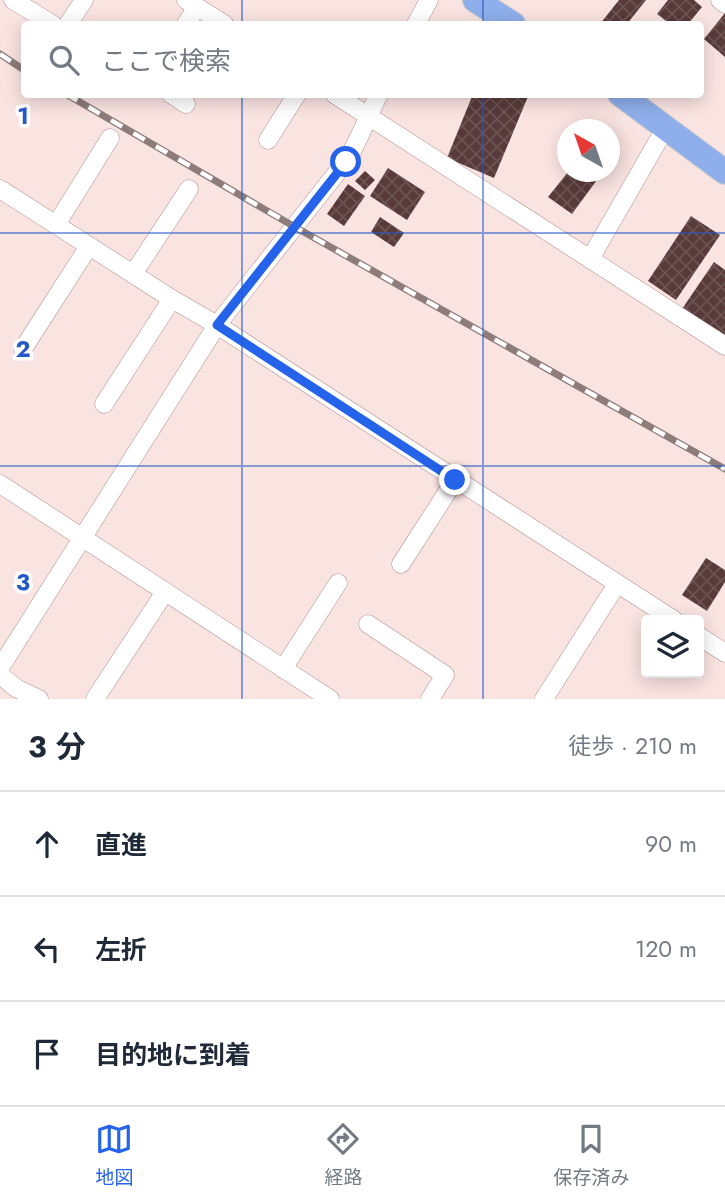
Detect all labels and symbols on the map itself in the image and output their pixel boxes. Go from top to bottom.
text: 1 [17,99,29,133]
north arrow [557,119,620,182]
route start [330,146,361,177]
text: 2 [15,332,31,366]
route end [439,464,470,495]
text: 3 [16,565,30,599]

